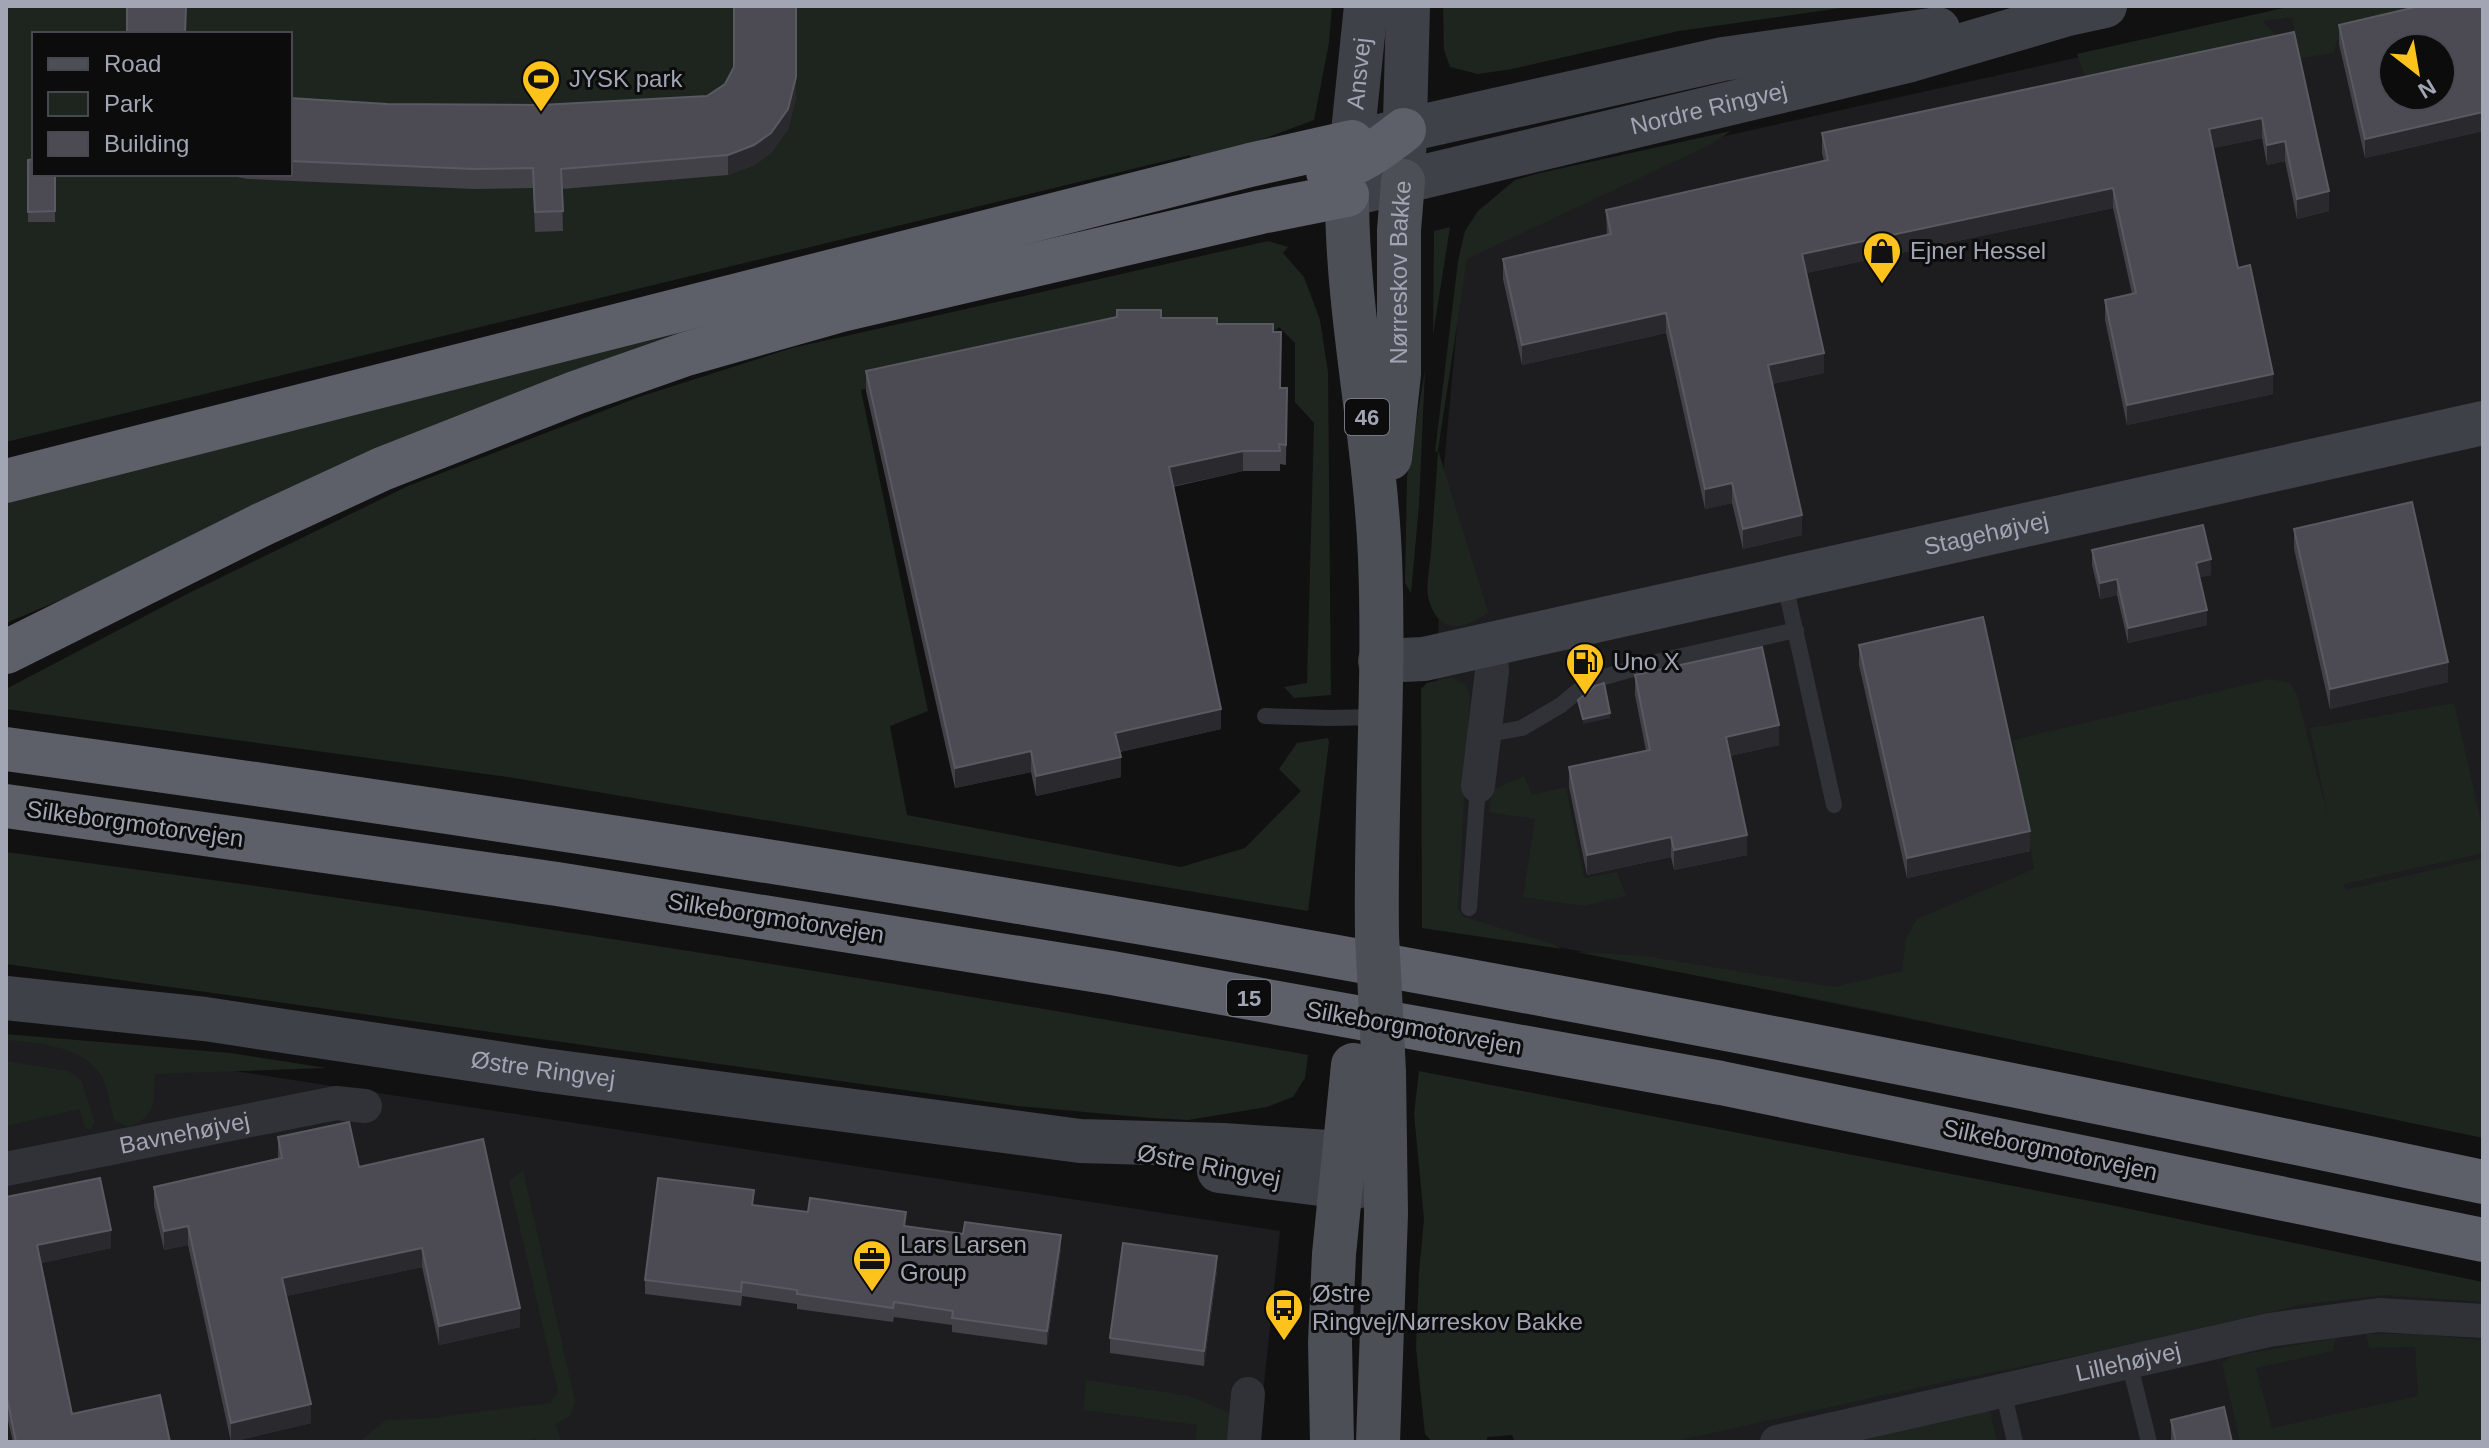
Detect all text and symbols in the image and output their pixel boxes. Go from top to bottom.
legend [32,32,292,176]
north arrow [2377,32,2457,112]
street label: Ansvej [1341,36,1376,111]
text: Road [104,50,161,77]
sports icon: JYSK park [520,58,562,113]
place label: JYSK park [569,65,683,92]
text: N [2414,74,2440,104]
street label: Nordre Ringvej [1628,76,1790,140]
text: Park [104,90,154,117]
text: Building [104,130,189,157]
street label: Nørreskov Bakke [1385,179,1416,365]
shop icon: Ejner Hessel [1861,230,1903,285]
place label: Ejner Hessel [1910,237,2046,264]
road number: 46 [1345,399,1389,435]
street label: Stagehøjvej [1921,506,2051,560]
fuel station icon: Uno X [1564,641,1606,696]
place label: Uno X [1613,648,1680,675]
street label: Silkeborgmotorvejen [25,795,245,852]
street label: Silkeborgmotorvejen [666,887,886,948]
road number: 15 [1227,980,1271,1016]
street label: Silkeborgmotorvejen [1304,995,1524,1060]
street label: Østre Ringvej [469,1045,617,1092]
street label: Bavnehøjvej [117,1107,252,1159]
street label: Silkeborgmotorvejen [1940,1114,2160,1185]
street label: Østre Ringvej [1135,1138,1283,1193]
place label: Lars Larsen Group [900,1231,1027,1286]
office icon: Lars Larsen Group [851,1238,893,1293]
place label: Østre Ringvej/Nørreskov Bakke [1312,1280,1583,1335]
bus stop icon: Østre Ringvej/Nørreskov Bakke [1263,1287,1305,1342]
street label: Lillehøjvej [2073,1337,2183,1387]

